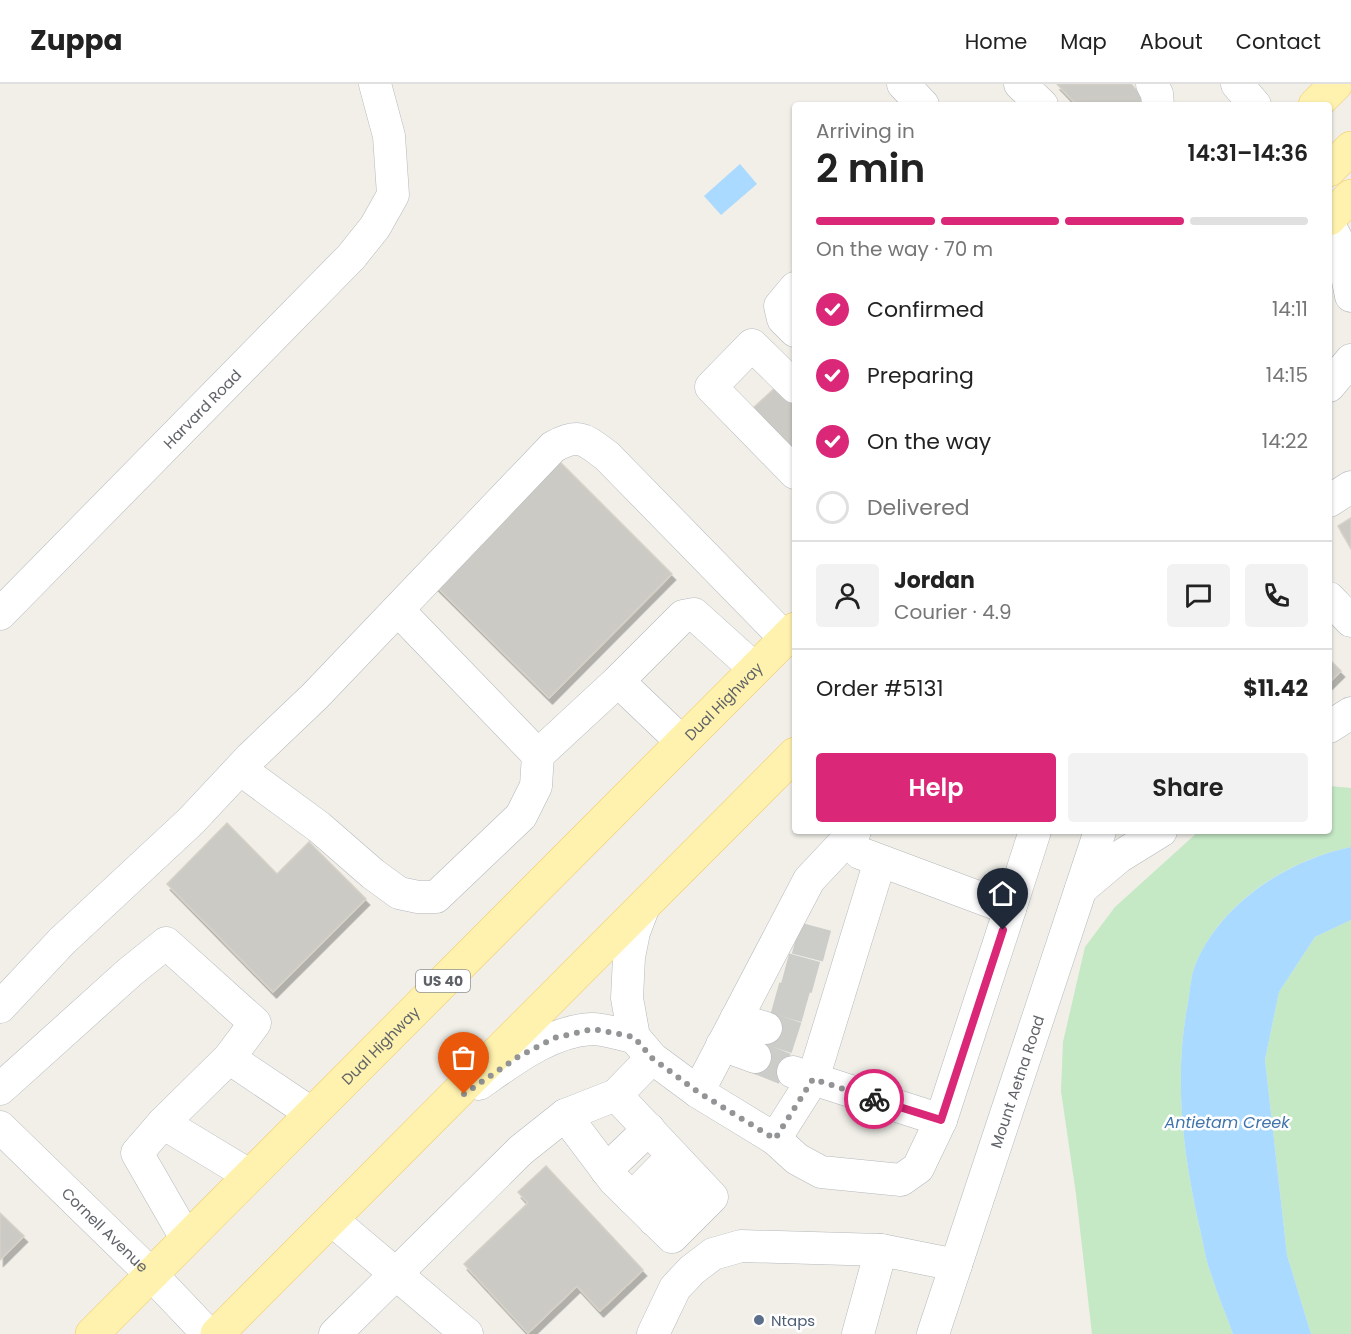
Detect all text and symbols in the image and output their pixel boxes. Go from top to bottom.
text: Zuppa [30,21,123,60]
text: Home [965,27,1027,56]
text: Map [1060,27,1107,56]
text: About [1140,27,1203,56]
text: Contact [1236,27,1321,56]
text: Arriving in [816,117,915,145]
text: 14:31–14:36 [1188,138,1308,169]
text: 2 min [816,141,925,196]
text: On the way · 70 m [816,235,993,263]
icon: check [816,293,849,326]
text: Confirmed [867,294,984,325]
text: 14:11 [1272,295,1308,323]
icon: check [816,359,849,392]
text: Preparing [867,360,974,391]
text: 14:15 [1266,361,1308,389]
street label: Harvard Road [158,364,246,453]
icon: check [816,425,849,458]
text: On the way [867,426,991,457]
text: 14:22 [1262,427,1308,455]
text: Delivered [867,492,970,523]
button: person [816,564,879,627]
button: chat [1167,564,1230,627]
button: phone [1245,564,1308,627]
text: Jordan [894,565,975,596]
text: Courier · 4.9 [894,598,1012,626]
street label: Dual Highway [680,657,767,745]
text: Order #5131 [816,673,943,704]
text: $11.42 [1243,673,1308,704]
button: Help [816,753,1056,822]
button: Share [1068,753,1308,822]
pin [977,868,1028,930]
icon: home [986,877,1019,910]
road number: US 40 [416,970,470,992]
street label: Dual Highway [336,1001,424,1089]
street label: Mount Aetna Road [985,1012,1049,1151]
pin [438,1032,489,1094]
icon: bag [447,1041,480,1074]
courier [844,1069,904,1129]
icon: bike [858,1083,891,1116]
water label: Antietam Creek [1164,1111,1290,1134]
street label: Cornell Avenue [57,1182,153,1277]
place label: Ntaps [771,1310,815,1331]
marker: Ntaps [752,1313,766,1327]

